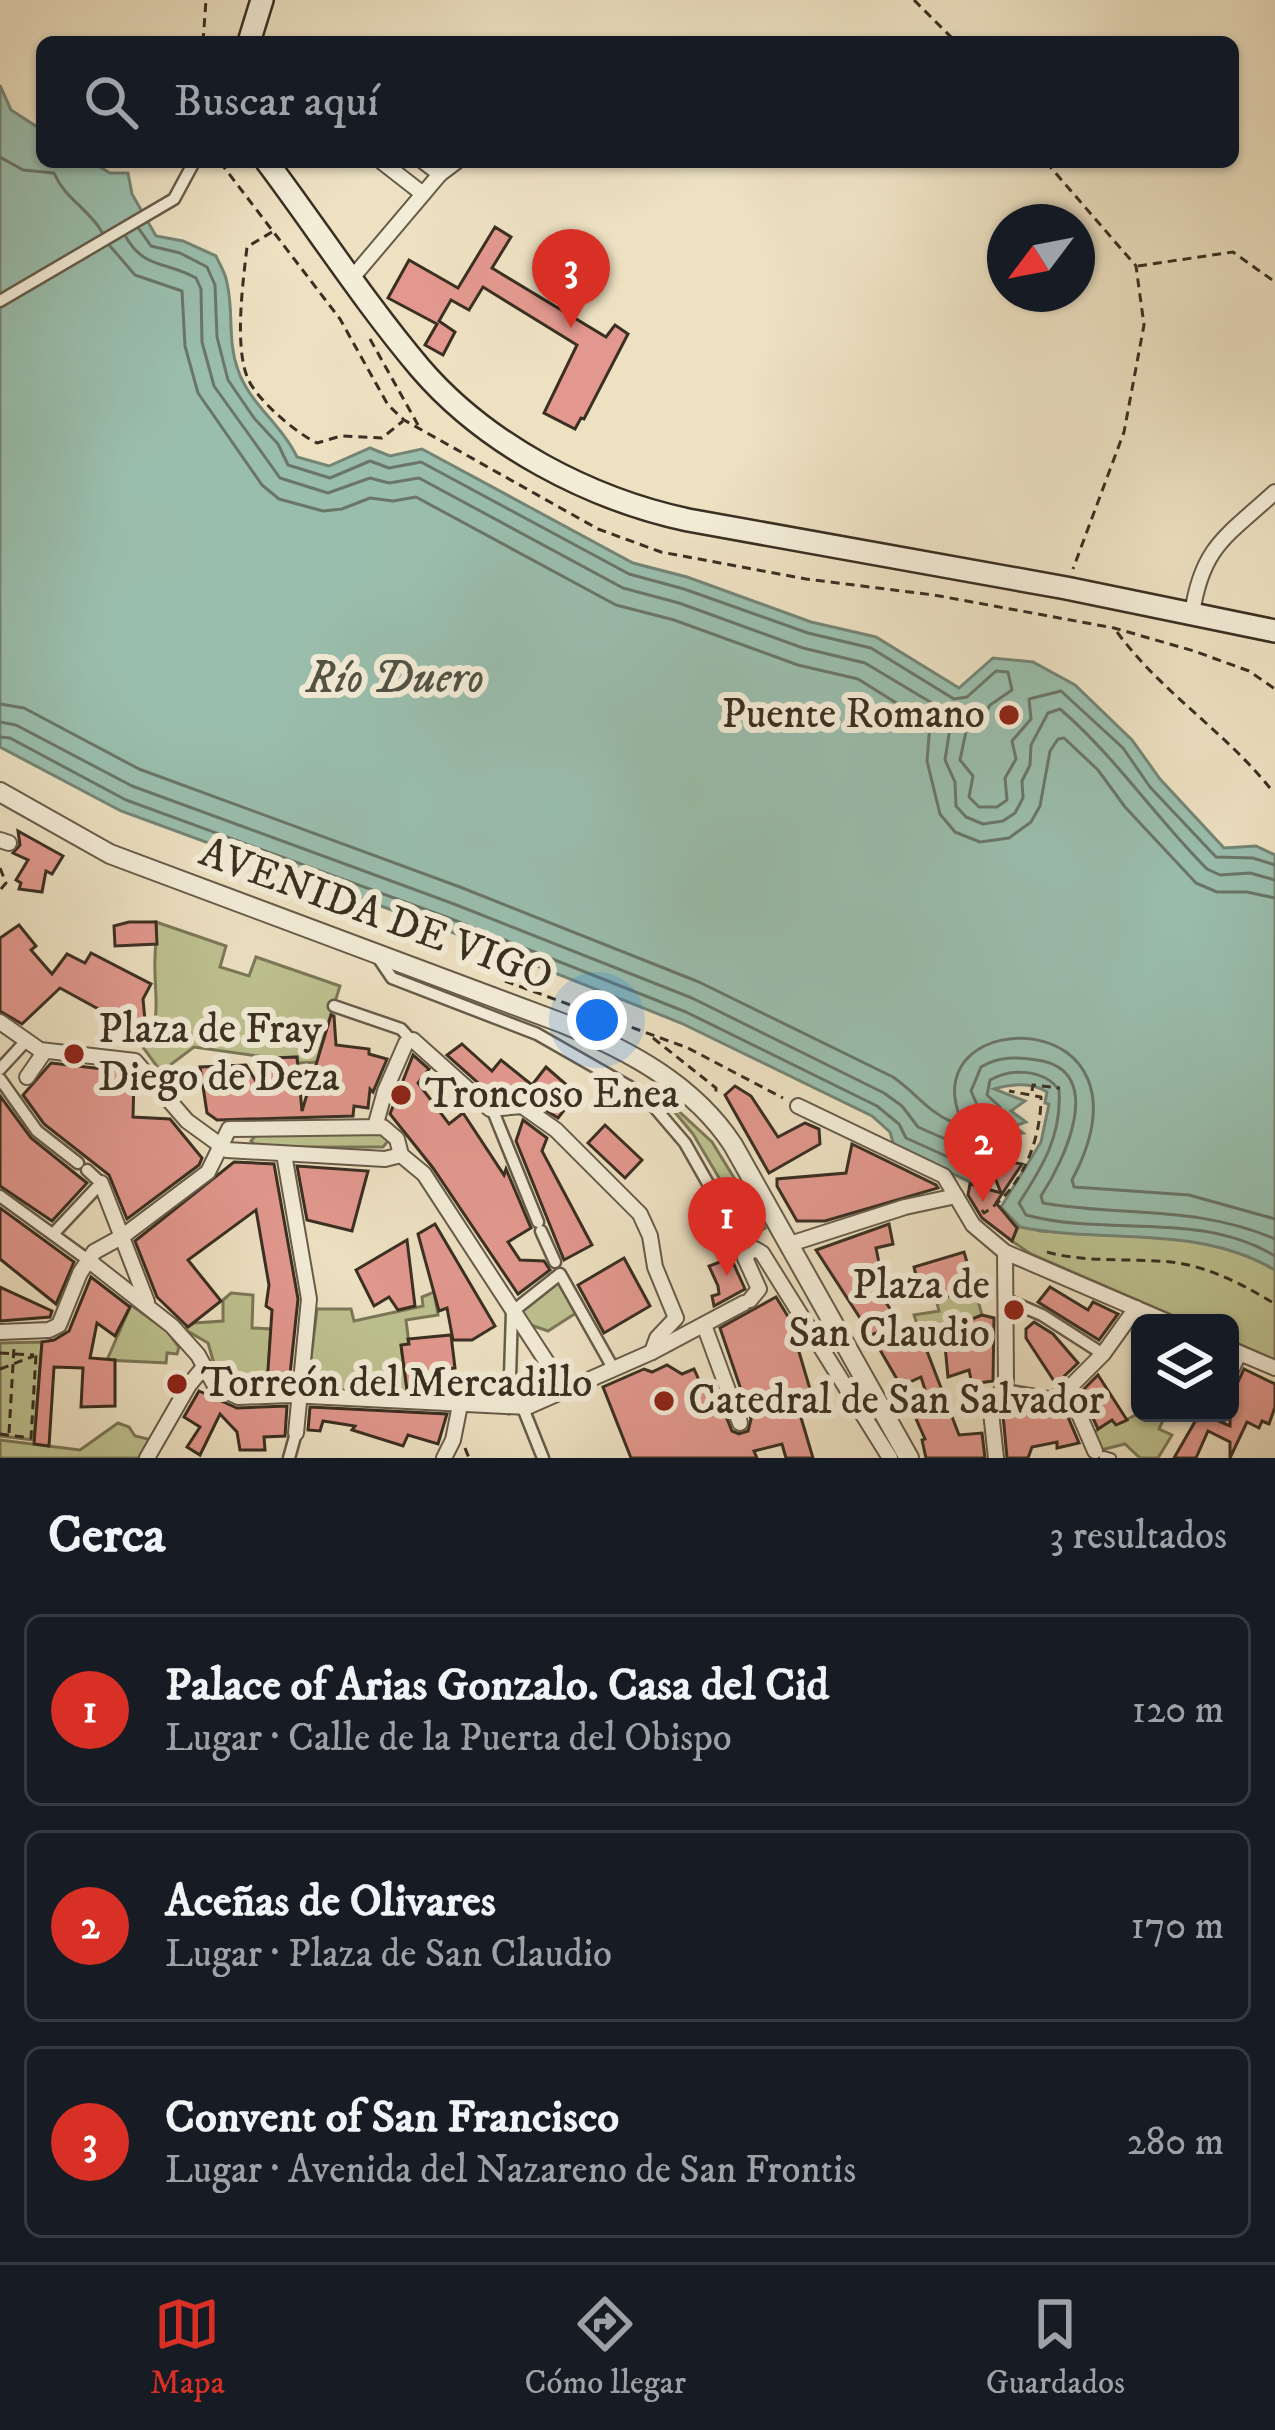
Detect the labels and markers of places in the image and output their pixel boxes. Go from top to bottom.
pin: 3 [532,229,610,328]
place label: Puente Romano [722,689,985,741]
marker: Puente Romano [996,702,1022,728]
place label: Plaza de Fray Diego de Deza [98,1004,340,1104]
marker: Plaza de Fray Diego de Deza [61,1041,87,1067]
place label: Troncoso Enea [425,1069,679,1121]
marker: Troncoso Enea [388,1082,414,1108]
pin: 2 [944,1103,1022,1202]
pin: 1 [688,1177,766,1276]
place label: Plaza de San Claudio [788,1260,990,1360]
marker: Plaza de San Claudio [1001,1297,1027,1323]
place label: Torreón del Mercadillo [201,1358,593,1410]
marker: Torreón del Mercadillo [164,1371,190,1397]
place label: Catedral de San Salvador [688,1375,1105,1427]
marker: Catedral de San Salvador [651,1388,677,1414]

